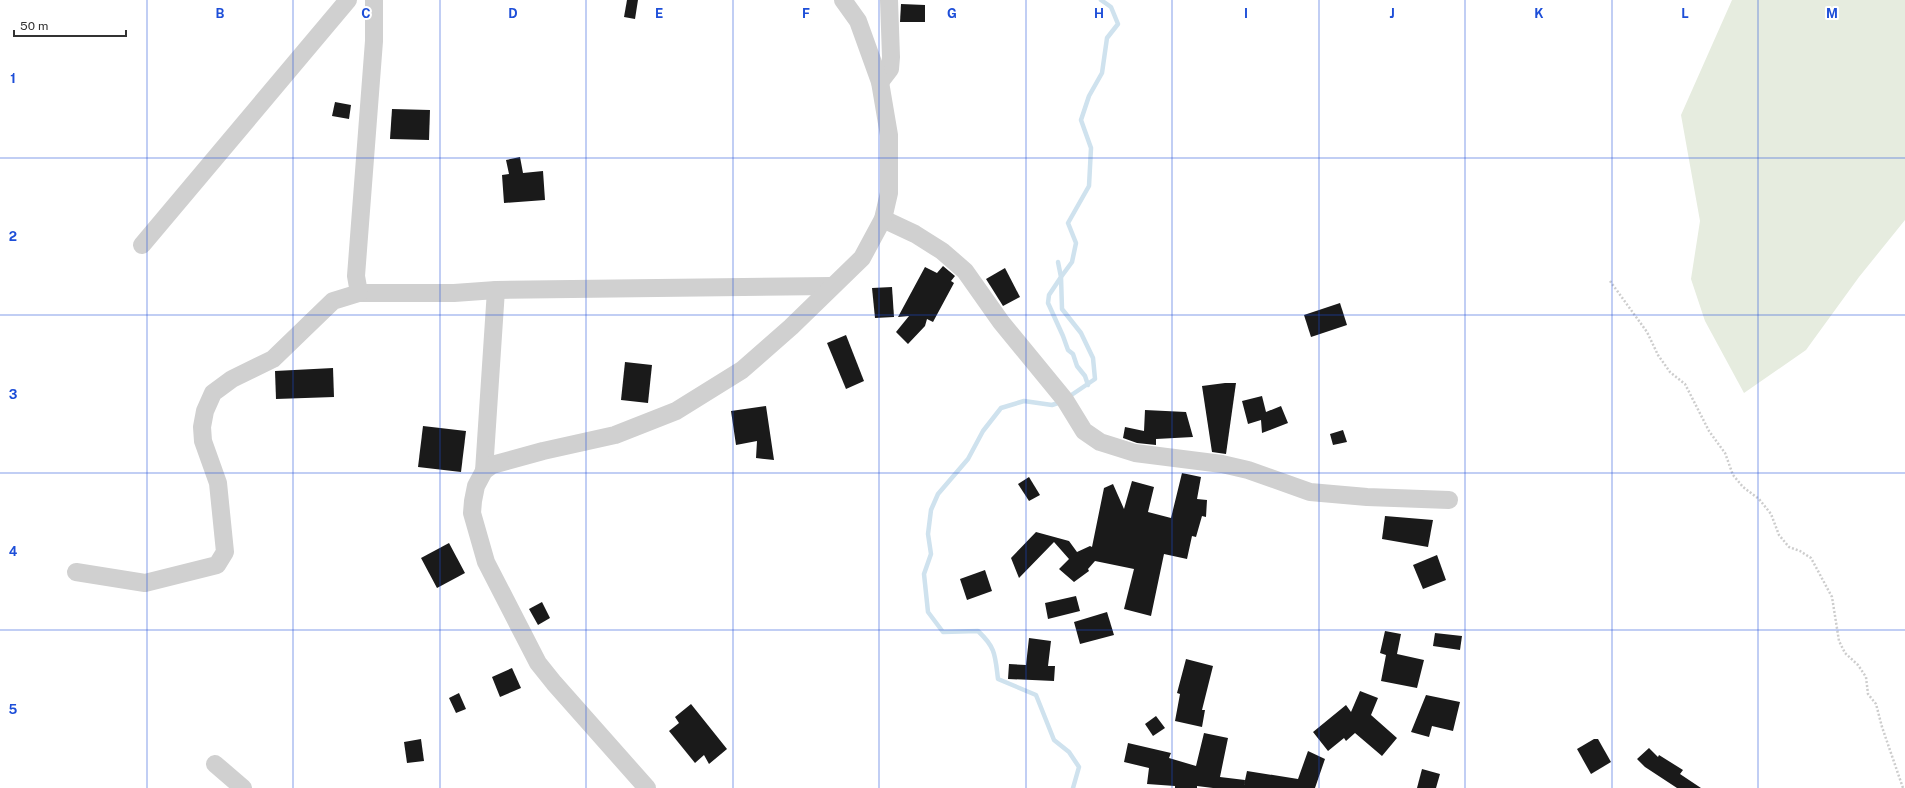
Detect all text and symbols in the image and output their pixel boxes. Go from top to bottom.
text: B [216,6,225,21]
text: C [361,6,371,21]
text: D [508,6,518,21]
text: E [655,6,663,21]
text: F [802,6,810,21]
text: G [947,6,957,21]
text: H [1094,6,1104,21]
text: I [1244,6,1248,21]
text: J [1389,6,1395,21]
text: K [1534,6,1544,21]
text: L [1681,6,1689,21]
text: M [1826,6,1838,21]
scale bar [14,12,126,38]
text: 50 m [20,19,48,33]
text: 1 [10,71,16,86]
text: 2 [9,229,17,244]
text: 3 [9,387,18,402]
text: 4 [9,544,18,559]
text: 5 [9,702,18,717]

